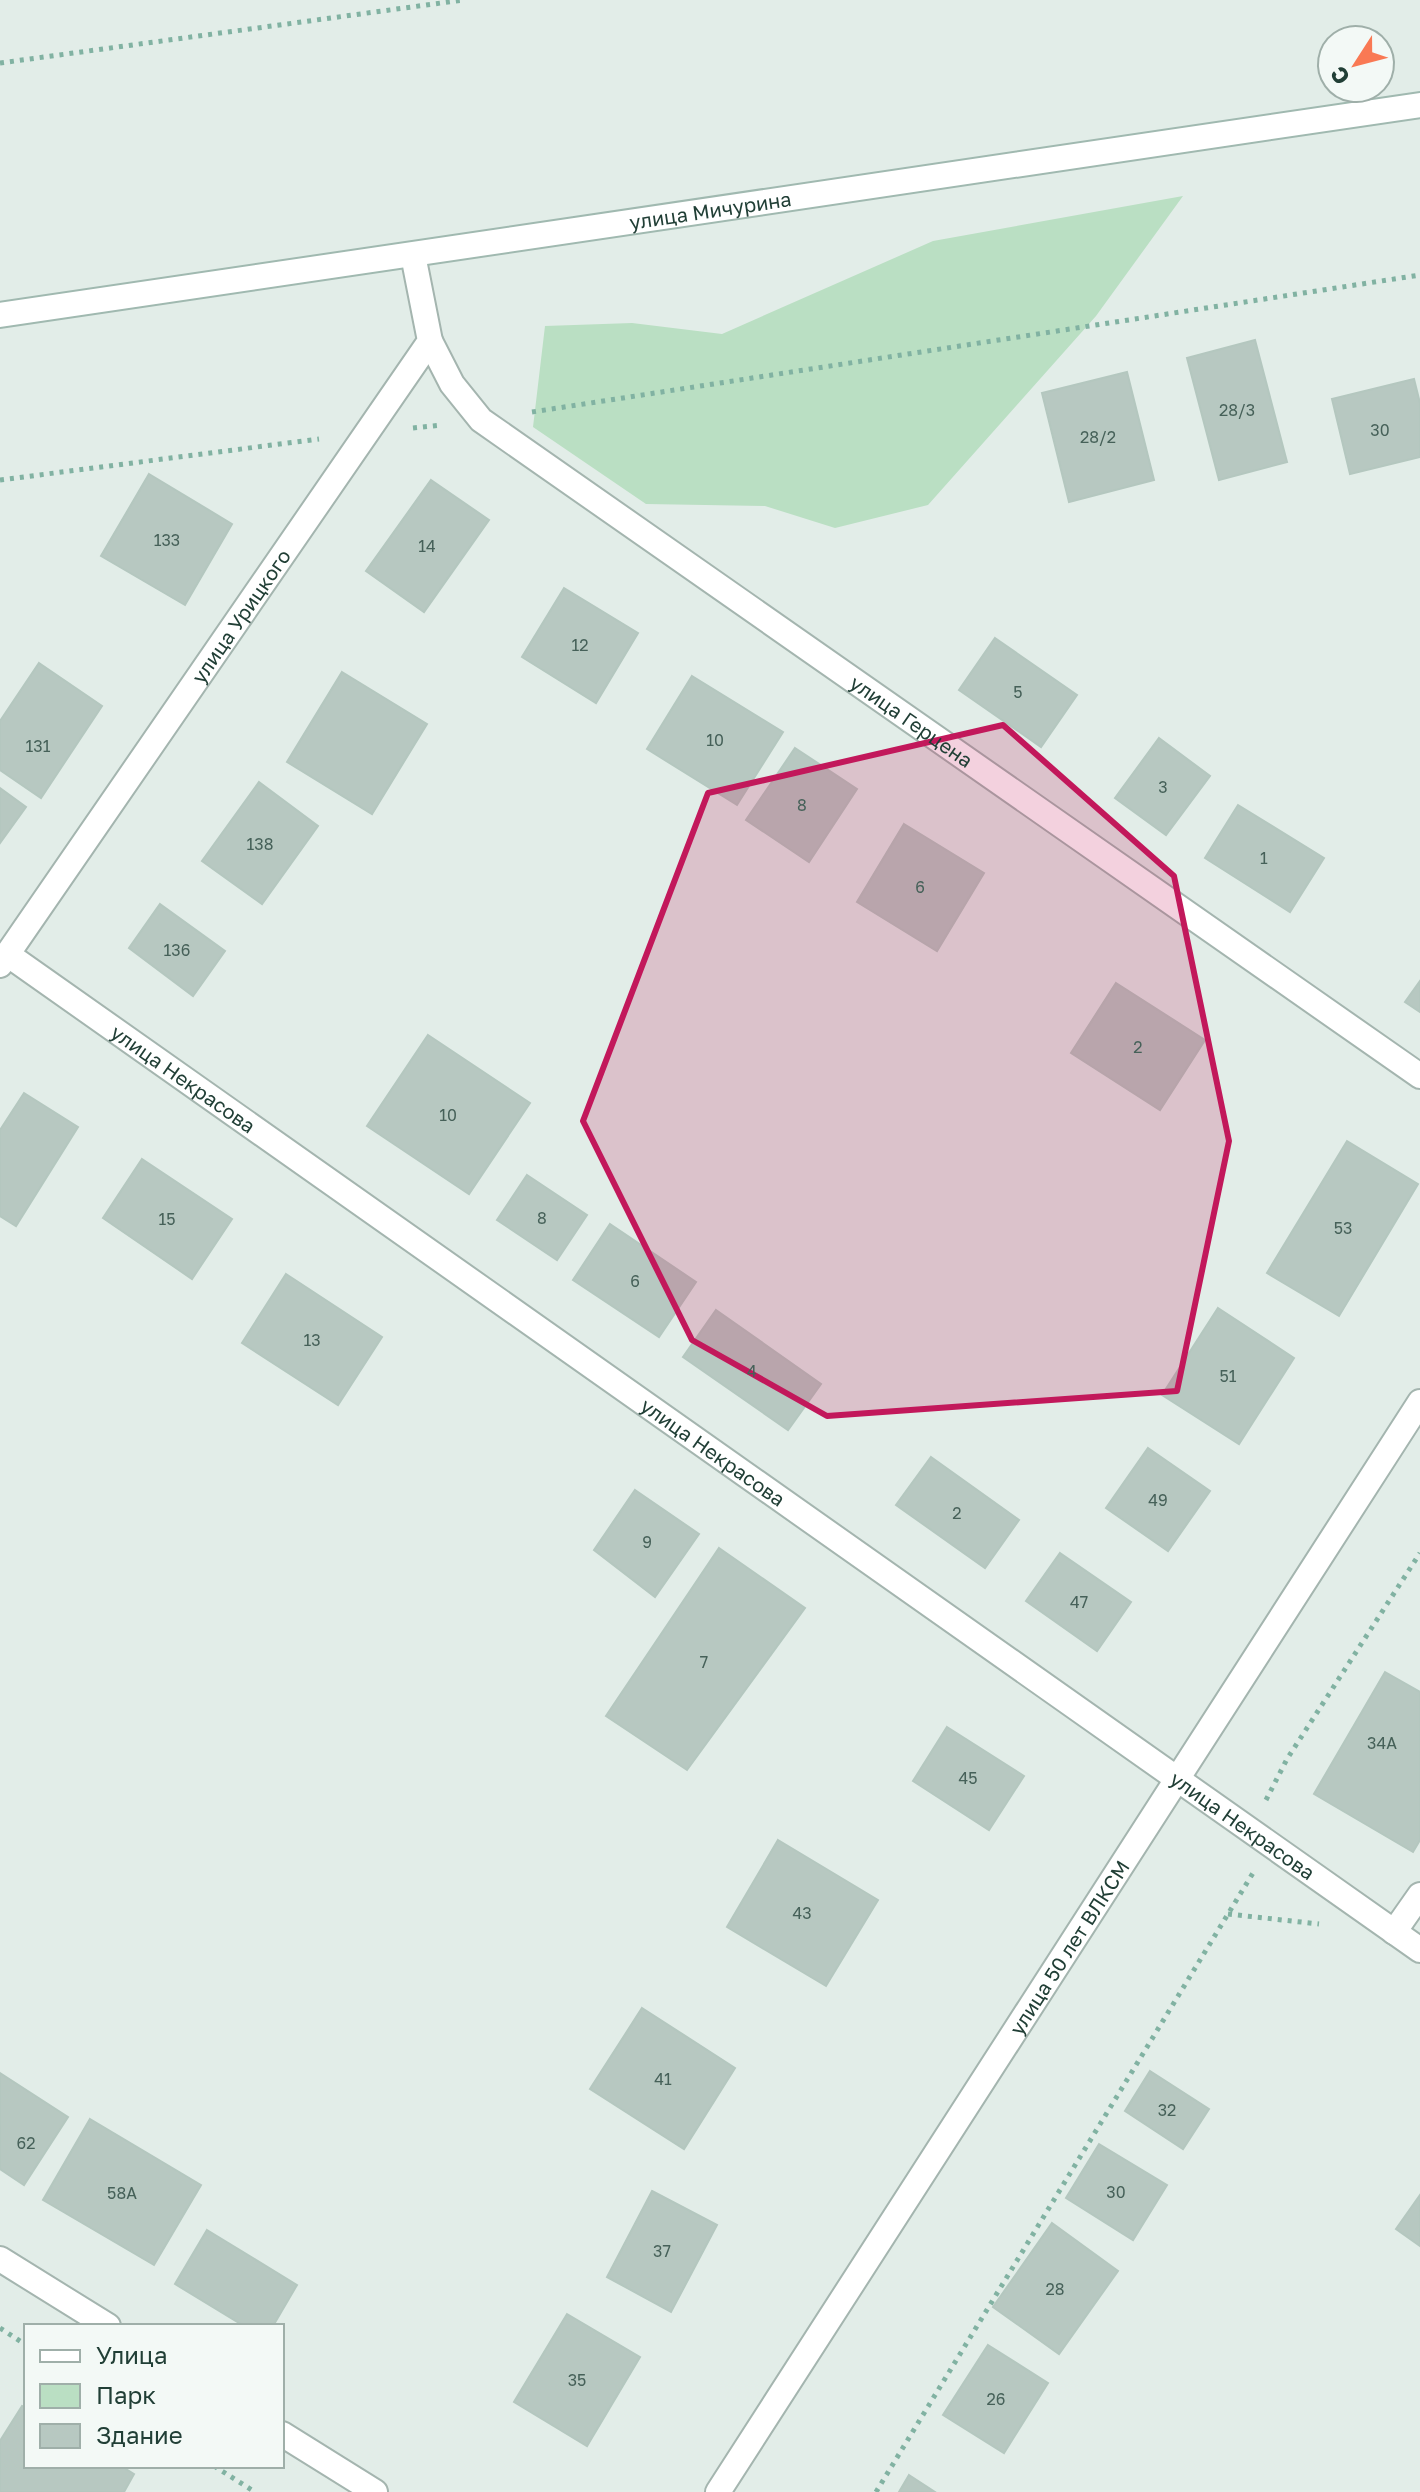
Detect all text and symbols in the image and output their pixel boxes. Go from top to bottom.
north arrow [1316,24,1396,104]
text: С [1324,62,1355,90]
street label: улица Мичурина [628,186,793,234]
house number: 28/3 [1219,400,1255,420]
house number: 30 [1370,420,1390,440]
house number: 28/2 [1080,427,1116,447]
house number: 133 [154,530,180,550]
house number: 14 [418,536,436,556]
street label: улица Урицкого [186,544,295,687]
house number: 12 [571,635,589,655]
street label: улица Герцена [846,670,978,772]
house number: 5 [1013,682,1023,702]
house number: 10 [706,730,724,750]
house number: 131 [26,736,51,756]
house number: 3 [1158,777,1168,797]
house number: 8 [797,795,807,815]
house number: 138 [247,834,273,854]
house number: 1 [1260,848,1268,868]
house number: 6 [915,877,925,897]
house number: 136 [164,940,190,960]
street label: улица Некрасова [107,1019,260,1138]
house number: 2 [1133,1037,1143,1057]
house number: 10 [439,1105,457,1125]
house number: 8 [537,1208,547,1228]
house number: 15 [158,1209,176,1229]
house number: 53 [1334,1218,1352,1238]
house number: 6 [630,1271,640,1291]
house number: 13 [303,1330,321,1350]
house number: 4 [747,1361,757,1381]
house number: 51 [1219,1366,1237,1386]
street label: улица Некрасова [636,1393,790,1511]
house number: 49 [1148,1490,1168,1510]
house number: 2 [952,1503,962,1523]
house number: 9 [642,1532,652,1552]
house number: 47 [1070,1592,1088,1612]
house number: 7 [700,1652,708,1672]
house number: 34А [1367,1733,1397,1753]
street label: улица Некрасова [1166,1766,1320,1884]
house number: 45 [958,1768,978,1788]
street label: улица 50 лет ВЛКСМ [1004,1855,1134,2039]
house number: 43 [792,1903,812,1923]
house number: 41 [654,2069,672,2089]
house number: 32 [1158,2100,1176,2120]
house number: 62 [17,2133,35,2153]
house number: 30 [1106,2182,1126,2202]
house number: 58А [107,2183,137,2203]
house number: 37 [653,2241,671,2261]
house number: 28 [1045,2279,1065,2299]
legend [24,2324,284,2468]
text: Улица [96,2340,168,2369]
house number: 35 [568,2370,586,2390]
text: Парк [96,2380,156,2409]
house number: 26 [987,2389,1005,2409]
text: Здание [96,2420,183,2449]

